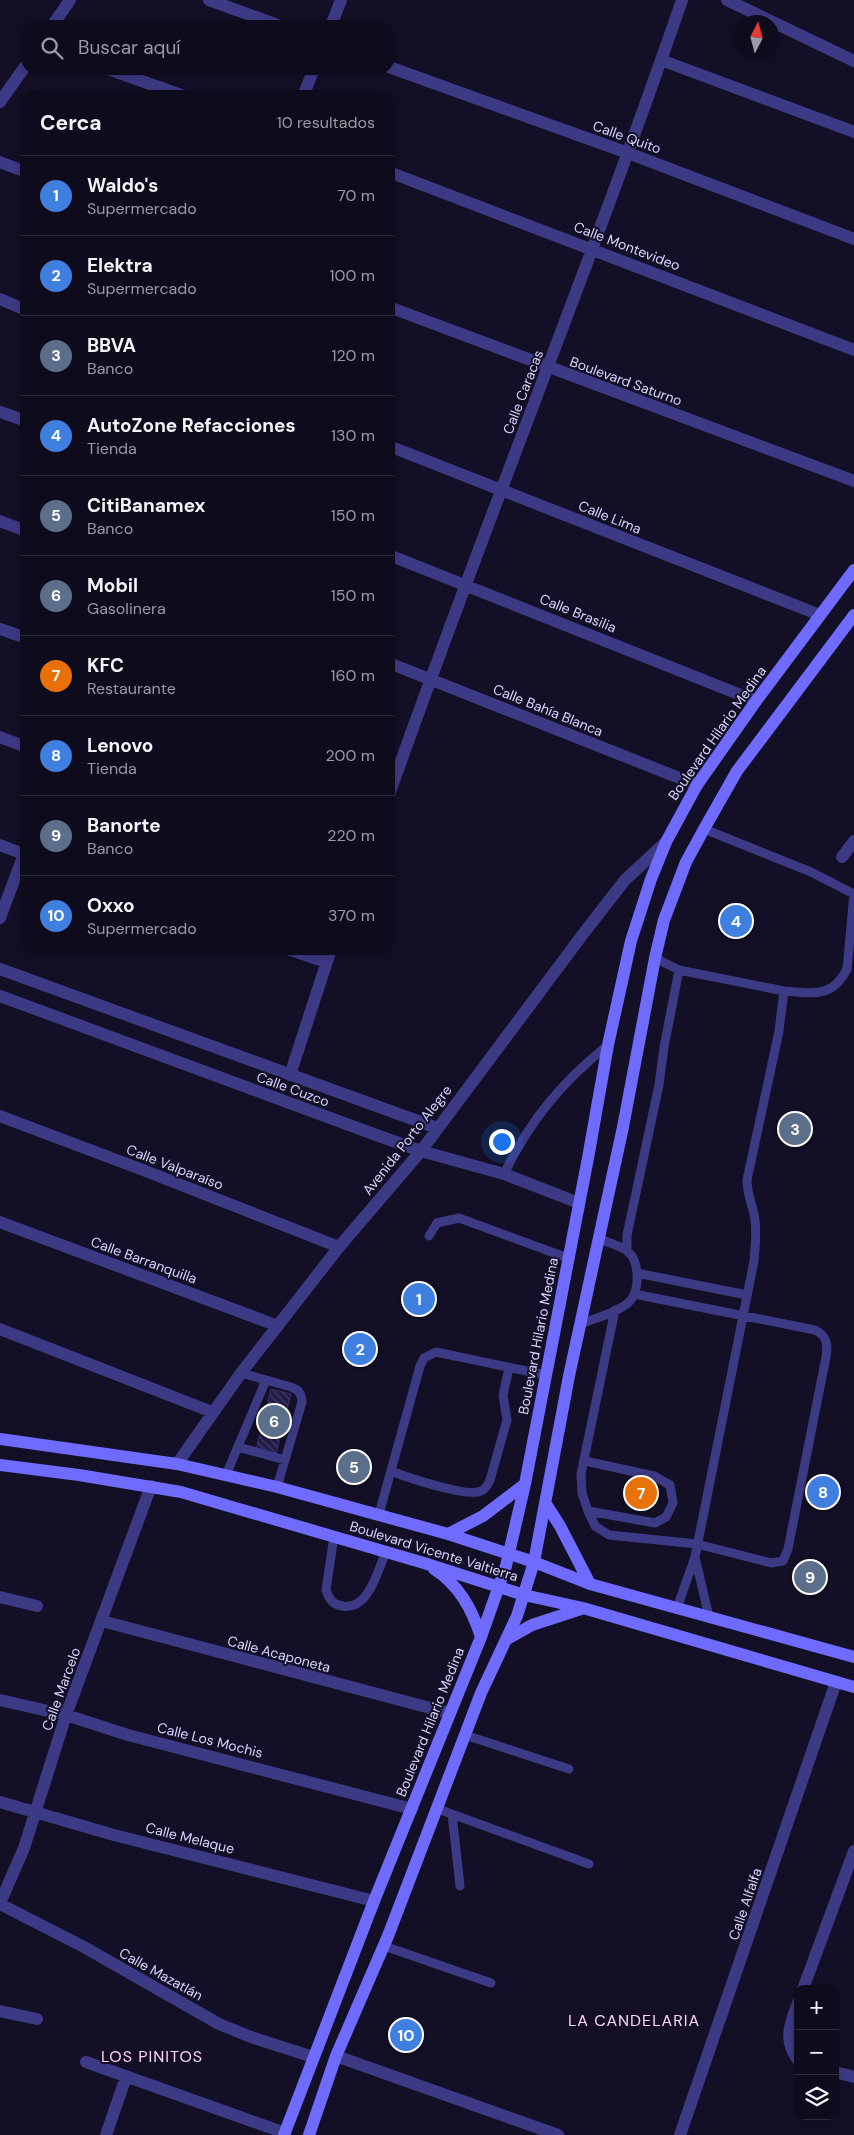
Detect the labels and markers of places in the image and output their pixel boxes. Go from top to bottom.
pin: 4 [720,902,752,940]
pin: 3 [779,1110,811,1148]
pin: 1 [403,1280,435,1318]
pin: 2 [344,1330,376,1368]
pin: 6 [258,1402,290,1440]
pin: 5 [338,1448,370,1486]
pin: 8 [807,1473,839,1511]
pin: 7 [625,1474,657,1512]
pin: 9 [794,1558,826,1596]
pin: 10 [390,2016,422,2054]

